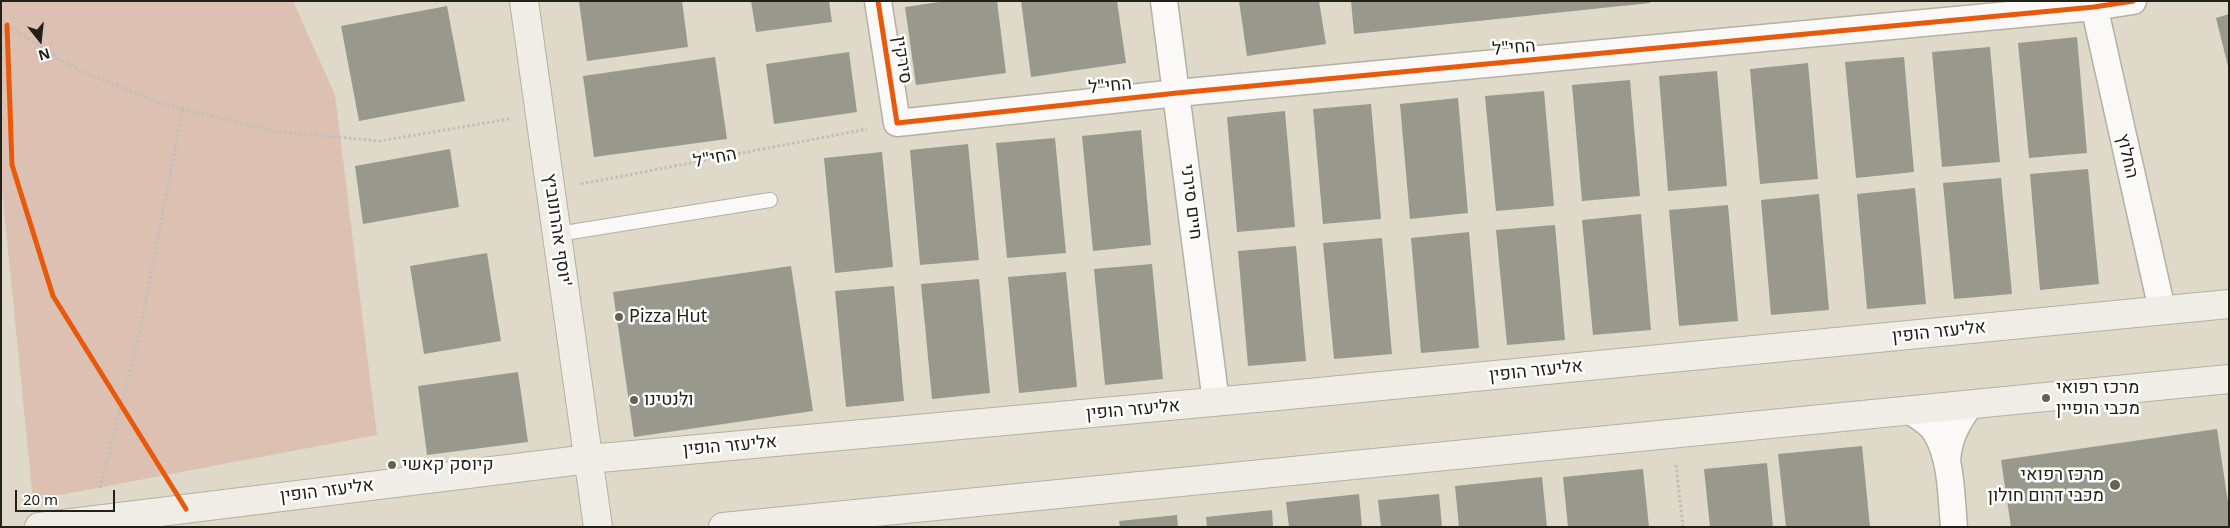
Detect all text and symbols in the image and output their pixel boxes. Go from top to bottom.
north arrow [15,15,65,65]
street label: סירקין [888,35,916,85]
street label: החי"ל [1491,35,1537,61]
text: N [36,44,52,66]
street label: החי"ל [1087,73,1133,99]
street label: החלוץ [2111,131,2143,181]
street label: החי"ל [692,143,738,173]
street label: חיים סירני [1176,163,1206,241]
street label: יוסף אהרונוביץ' [538,172,576,288]
place label: Pizza Hut [629,306,707,328]
marker: Pizza Hut [613,311,625,323]
street label: אליעזר הופין [1891,316,1987,348]
street label: אליעזר הופין [1488,355,1584,387]
place label: מרכז רפואי מכבי הופיין [2056,377,2140,419]
place label: ולנטינו [644,389,693,411]
marker: מרכז רפואי מכבי הופיין [2040,392,2052,404]
marker: ולנטינו [628,394,640,406]
street label: אליעזר הופין [1085,395,1181,425]
street label: אליעזר הופין [682,431,778,461]
place label: קיוסק קאשי [402,454,494,476]
marker: קיוסק קאשי [386,459,398,471]
place label: מרכז רפואי מכבי דרום חולון [1988,464,2104,506]
street label: אליעזר הופין [279,475,375,507]
marker: מרכז רפואי מכבי דרום חולון [2108,478,2122,492]
scale bar [18,480,118,512]
text: 20 m [23,489,58,509]

